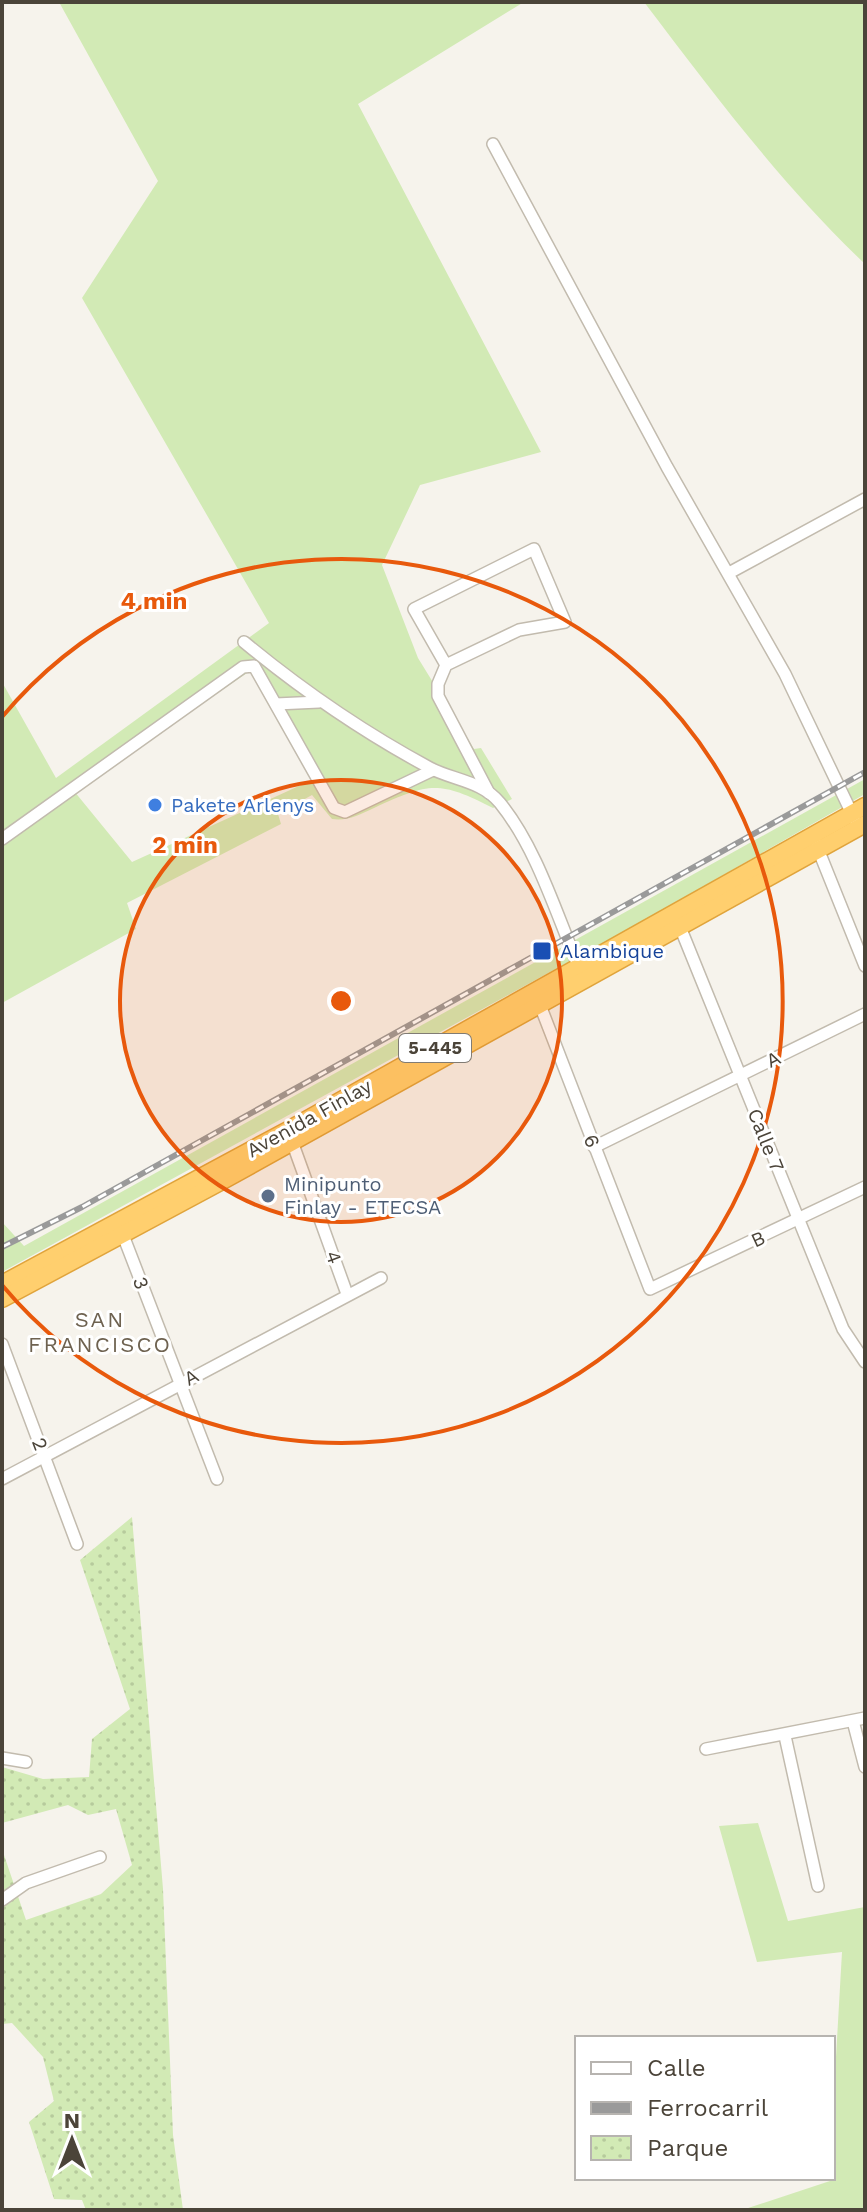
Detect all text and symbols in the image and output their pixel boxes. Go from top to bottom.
text: 4 min [121,587,187,615]
place label: Pakete Arlenys [171,793,314,817]
marker: Pakete Arlenys [146,796,164,814]
text: 2 min [152,831,218,859]
place label: Alambique [560,939,664,963]
marker: Alambique [531,940,553,962]
centre of rings [327,987,355,1015]
road number: 5-445 [399,1034,471,1062]
street label: A [762,1045,784,1073]
street label: Avenida Finlay [242,1073,376,1162]
street label: Calle 7 [743,1105,789,1175]
street label: 6 [579,1131,605,1151]
place label: Minipunto Finlay - ETECSA [284,1172,441,1219]
marker: Minipunto Finlay - ETECSA [259,1187,277,1205]
street label: B [747,1225,769,1253]
street label: 4 [321,1247,347,1267]
street label: 3 [128,1273,154,1293]
district label: SAN FRANCISCO [28,1307,172,1357]
street label: A [180,1363,202,1391]
street label: 2 [27,1434,53,1454]
legend [575,2036,835,2180]
text: Calle [647,2054,706,2082]
text: Ferrocarril [647,2094,769,2122]
north arrow [32,2100,112,2180]
text: N [64,2108,80,2133]
text: Parque [647,2134,728,2162]

